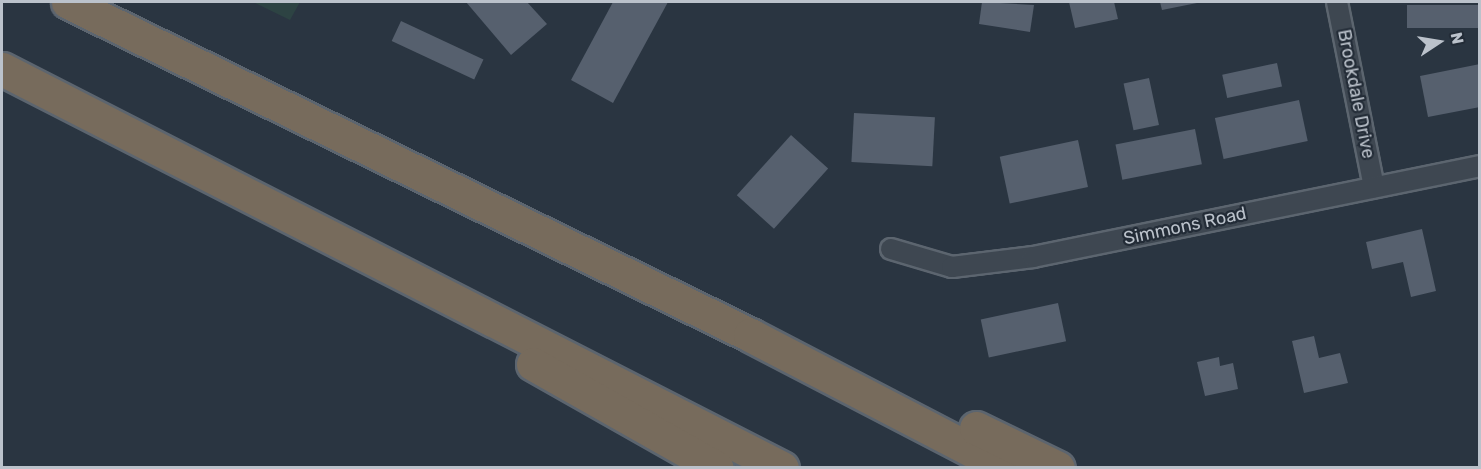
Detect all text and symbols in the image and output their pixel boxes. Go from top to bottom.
north arrow [1409,12,1469,72]
street label: Brookdale Drive [1333,28,1379,160]
text: N [1447,31,1468,46]
street label: Simmons Road [1122,202,1248,250]

